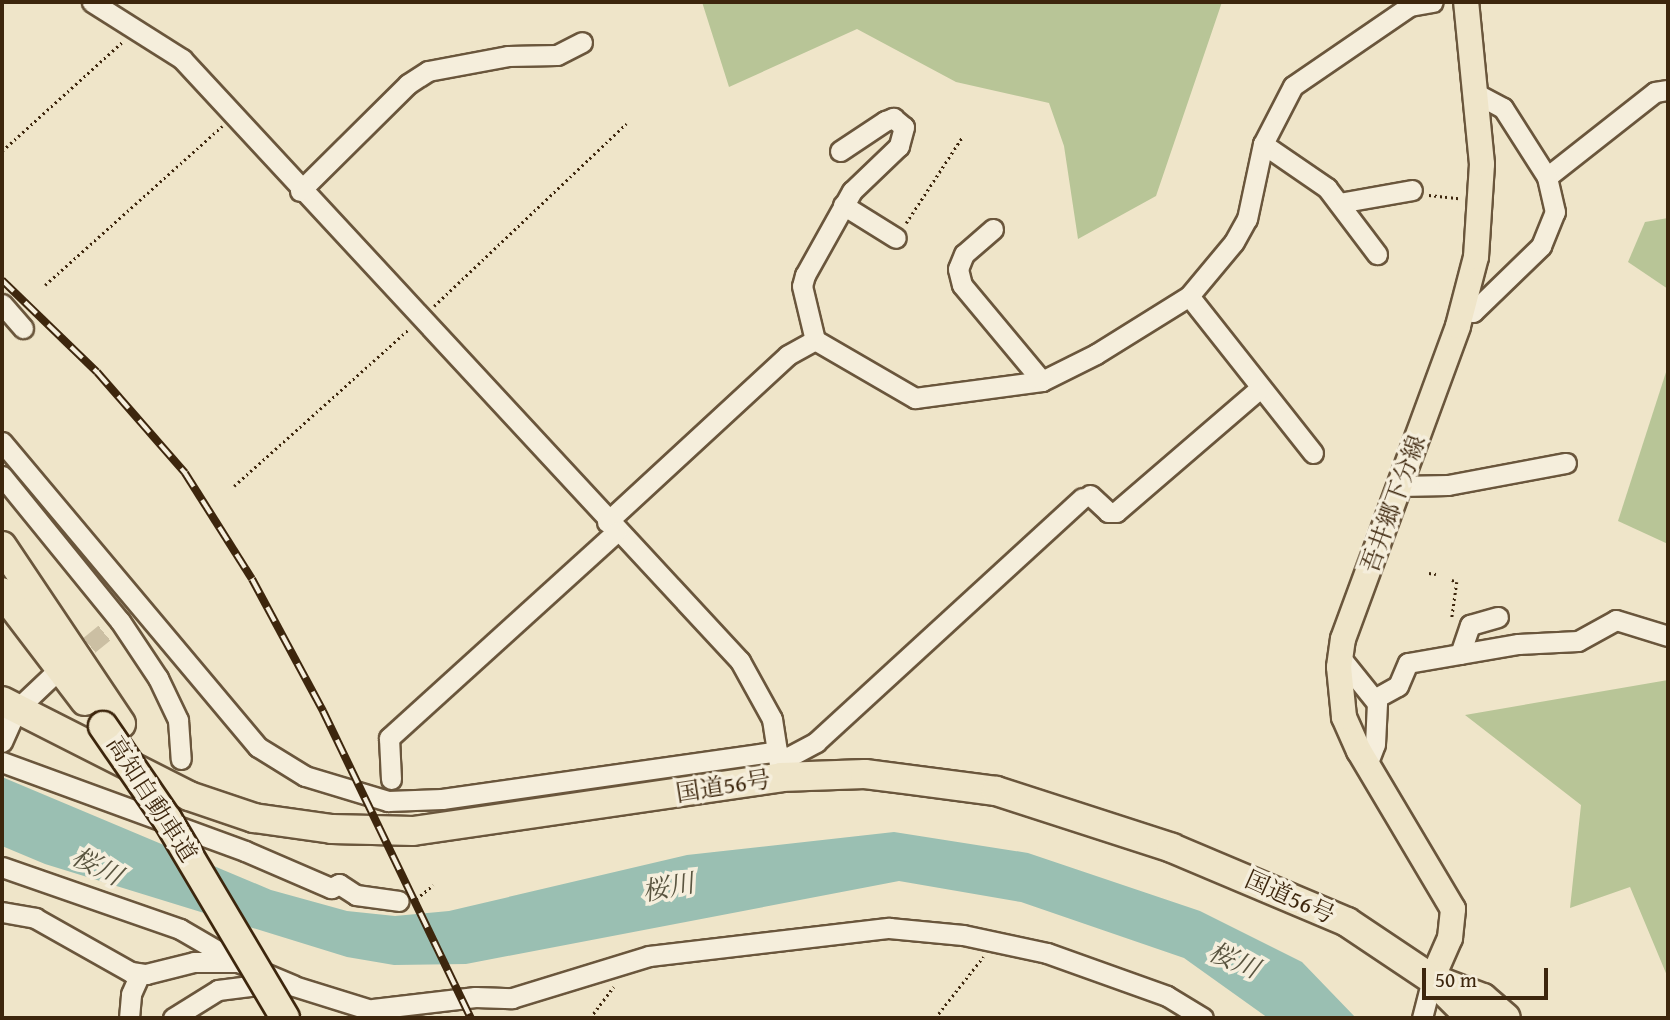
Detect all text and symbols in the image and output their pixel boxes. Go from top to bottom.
street label: 吾井郷下分線 [1355,431,1431,577]
street label: 高知自動車道 [101,731,203,867]
street label: 国道56号 [674,764,772,808]
water label: 桜川 [67,840,127,892]
street label: 国道56号 [1241,865,1339,929]
water label: 桜川 [640,867,696,907]
water label: 桜川 [1204,935,1264,985]
scale bar [1425,954,1551,998]
text: 50 m [1435,964,1477,995]

